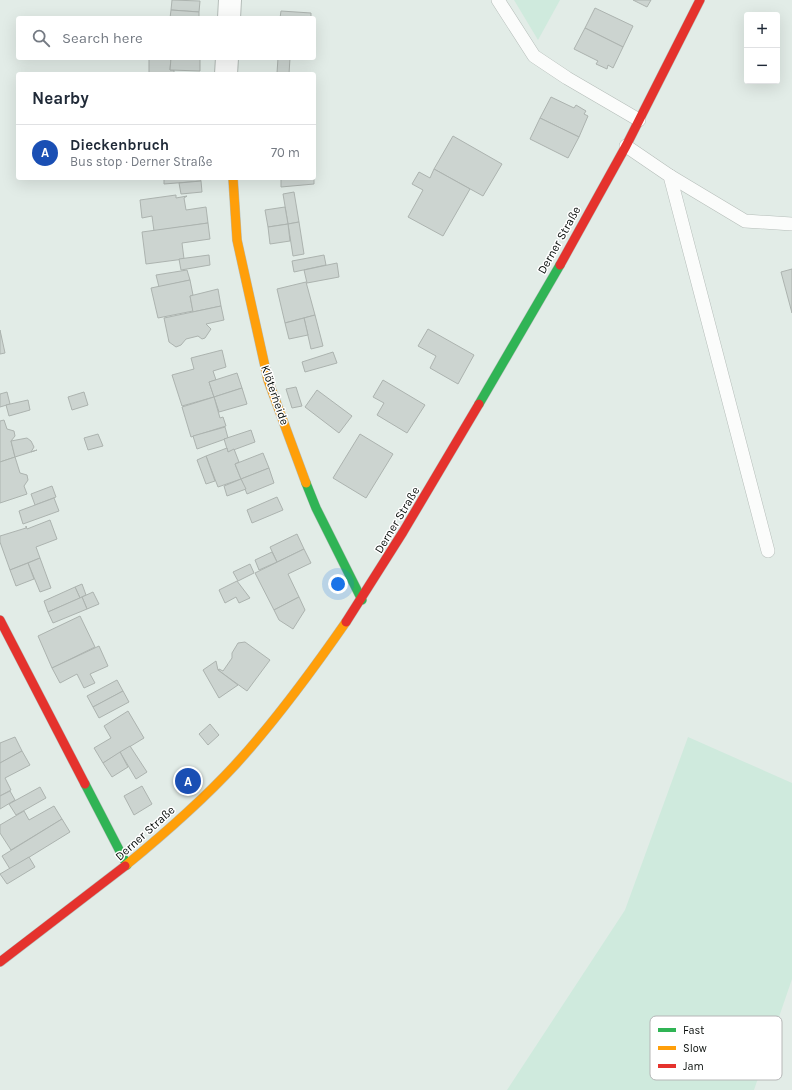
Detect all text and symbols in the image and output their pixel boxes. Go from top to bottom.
map controls [744,12,780,84]
button: + [744,12,780,48]
search box [16,16,316,60]
icon: search [30,27,52,49]
text: Search here [62,29,143,47]
button: − [744,48,780,84]
text: Nearby [32,88,89,108]
text: Dieckenbruch [70,136,169,154]
text: A [41,145,49,160]
text: 70 m [271,145,300,160]
text: Bus stop · Derner Straße [70,154,212,169]
street label: Derner Straße [535,204,583,276]
street label: Klöterheide [258,363,292,427]
street label: Derner Straße [372,484,422,556]
your location [328,574,348,594]
pin: A [175,766,201,796]
street label: Derner Straße [112,803,178,863]
legend [650,1016,782,1080]
text: Fast [683,1024,704,1037]
text: Slow [683,1042,707,1055]
text: Jam [683,1060,704,1073]

